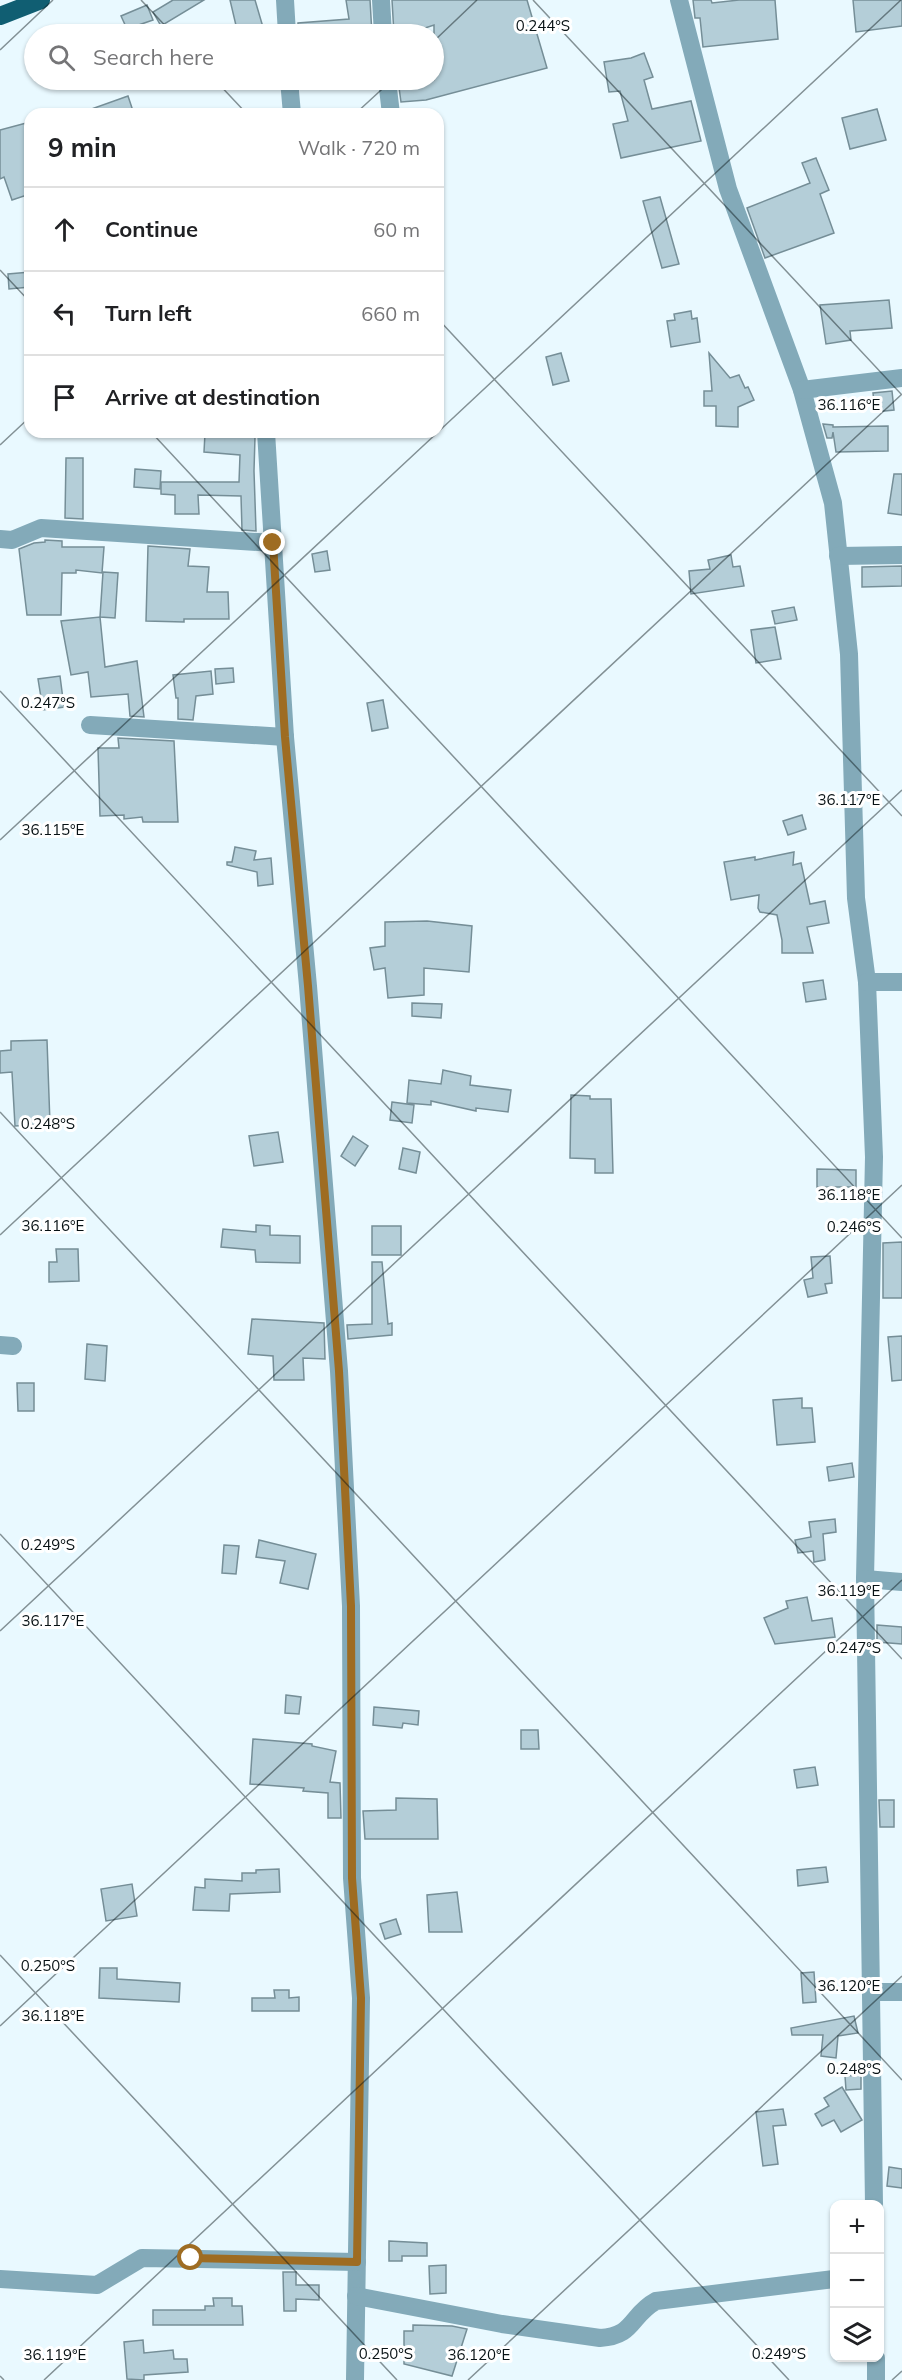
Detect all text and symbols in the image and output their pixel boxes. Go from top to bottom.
text: 0.244°S [516,16,570,35]
search box [24,24,444,90]
icon: search [45,41,78,74]
text: Search here [93,43,214,71]
text: 9 min [48,131,117,164]
text: Walk · 720 m [298,135,420,160]
icon: ahead [48,213,81,246]
text: Continue [105,215,198,243]
text: 60 m [373,217,420,242]
icon: left [48,297,81,330]
text: Turn left [105,299,192,327]
text: 660 m [361,301,420,326]
icon: arrive [48,381,81,414]
text: Arrive at destination [105,383,320,411]
text: 36.116°E [818,395,881,414]
route end [259,529,285,555]
text: 0.247°S [21,693,75,712]
text: 36.117°E [818,790,881,809]
text: 36.115°E [22,820,85,839]
text: 0.248°S [21,1114,75,1133]
text: 36.118°E [818,1185,881,1204]
text: 36.116°E [22,1216,85,1235]
text: 0.246°S [827,1217,881,1236]
text: 0.249°S [21,1535,75,1554]
text: 36.119°E [818,1581,881,1600]
text: 36.117°E [22,1611,85,1630]
text: 0.247°S [827,1638,881,1657]
text: 0.250°S [21,1956,75,1975]
text: 36.120°E [818,1976,881,1995]
text: 36.118°E [22,2006,85,2025]
text: 0.248°S [827,2059,881,2078]
map controls [830,2200,884,2362]
button: + [830,2200,884,2254]
route start [177,2244,203,2270]
button: − [830,2254,884,2308]
button: layers [830,2308,884,2362]
text: 0.250°S [359,2344,413,2363]
text: 0.249°S [752,2344,806,2363]
text: 36.119°E [24,2345,87,2364]
text: 36.120°E [448,2345,511,2364]

